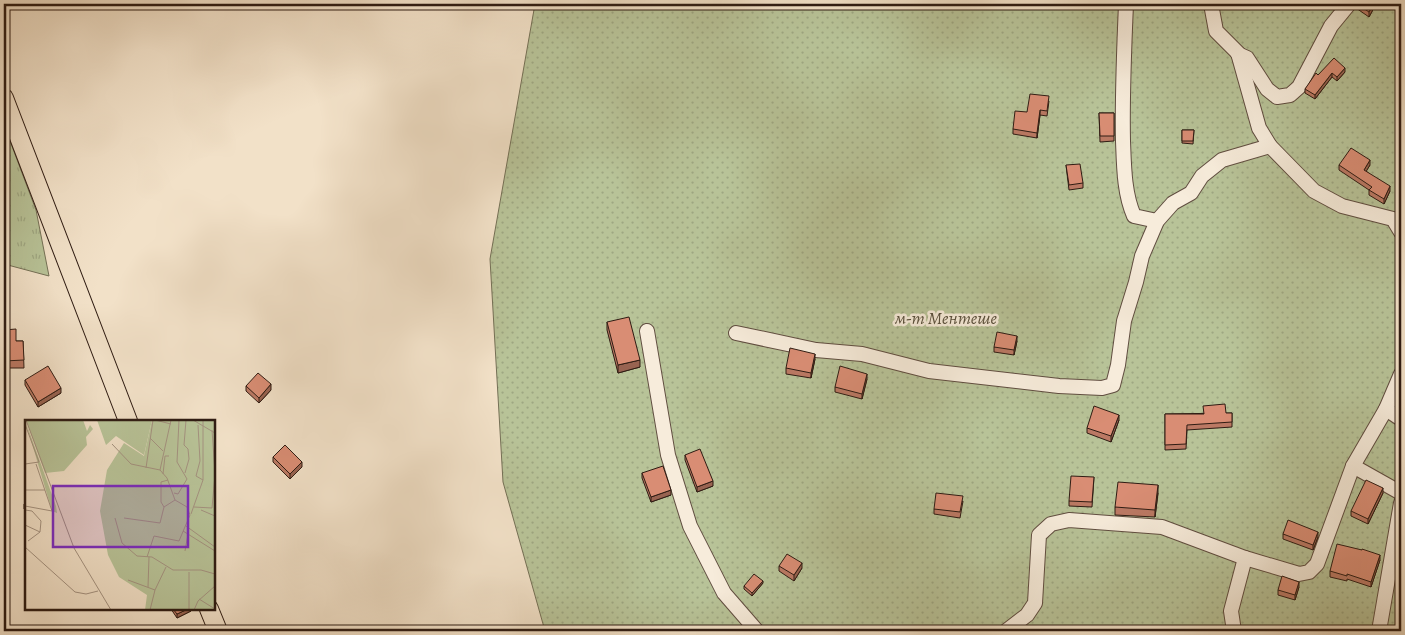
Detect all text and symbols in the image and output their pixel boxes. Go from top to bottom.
park label: м-т Ментeше [894,306,998,330]
inset map [25,420,215,610]

